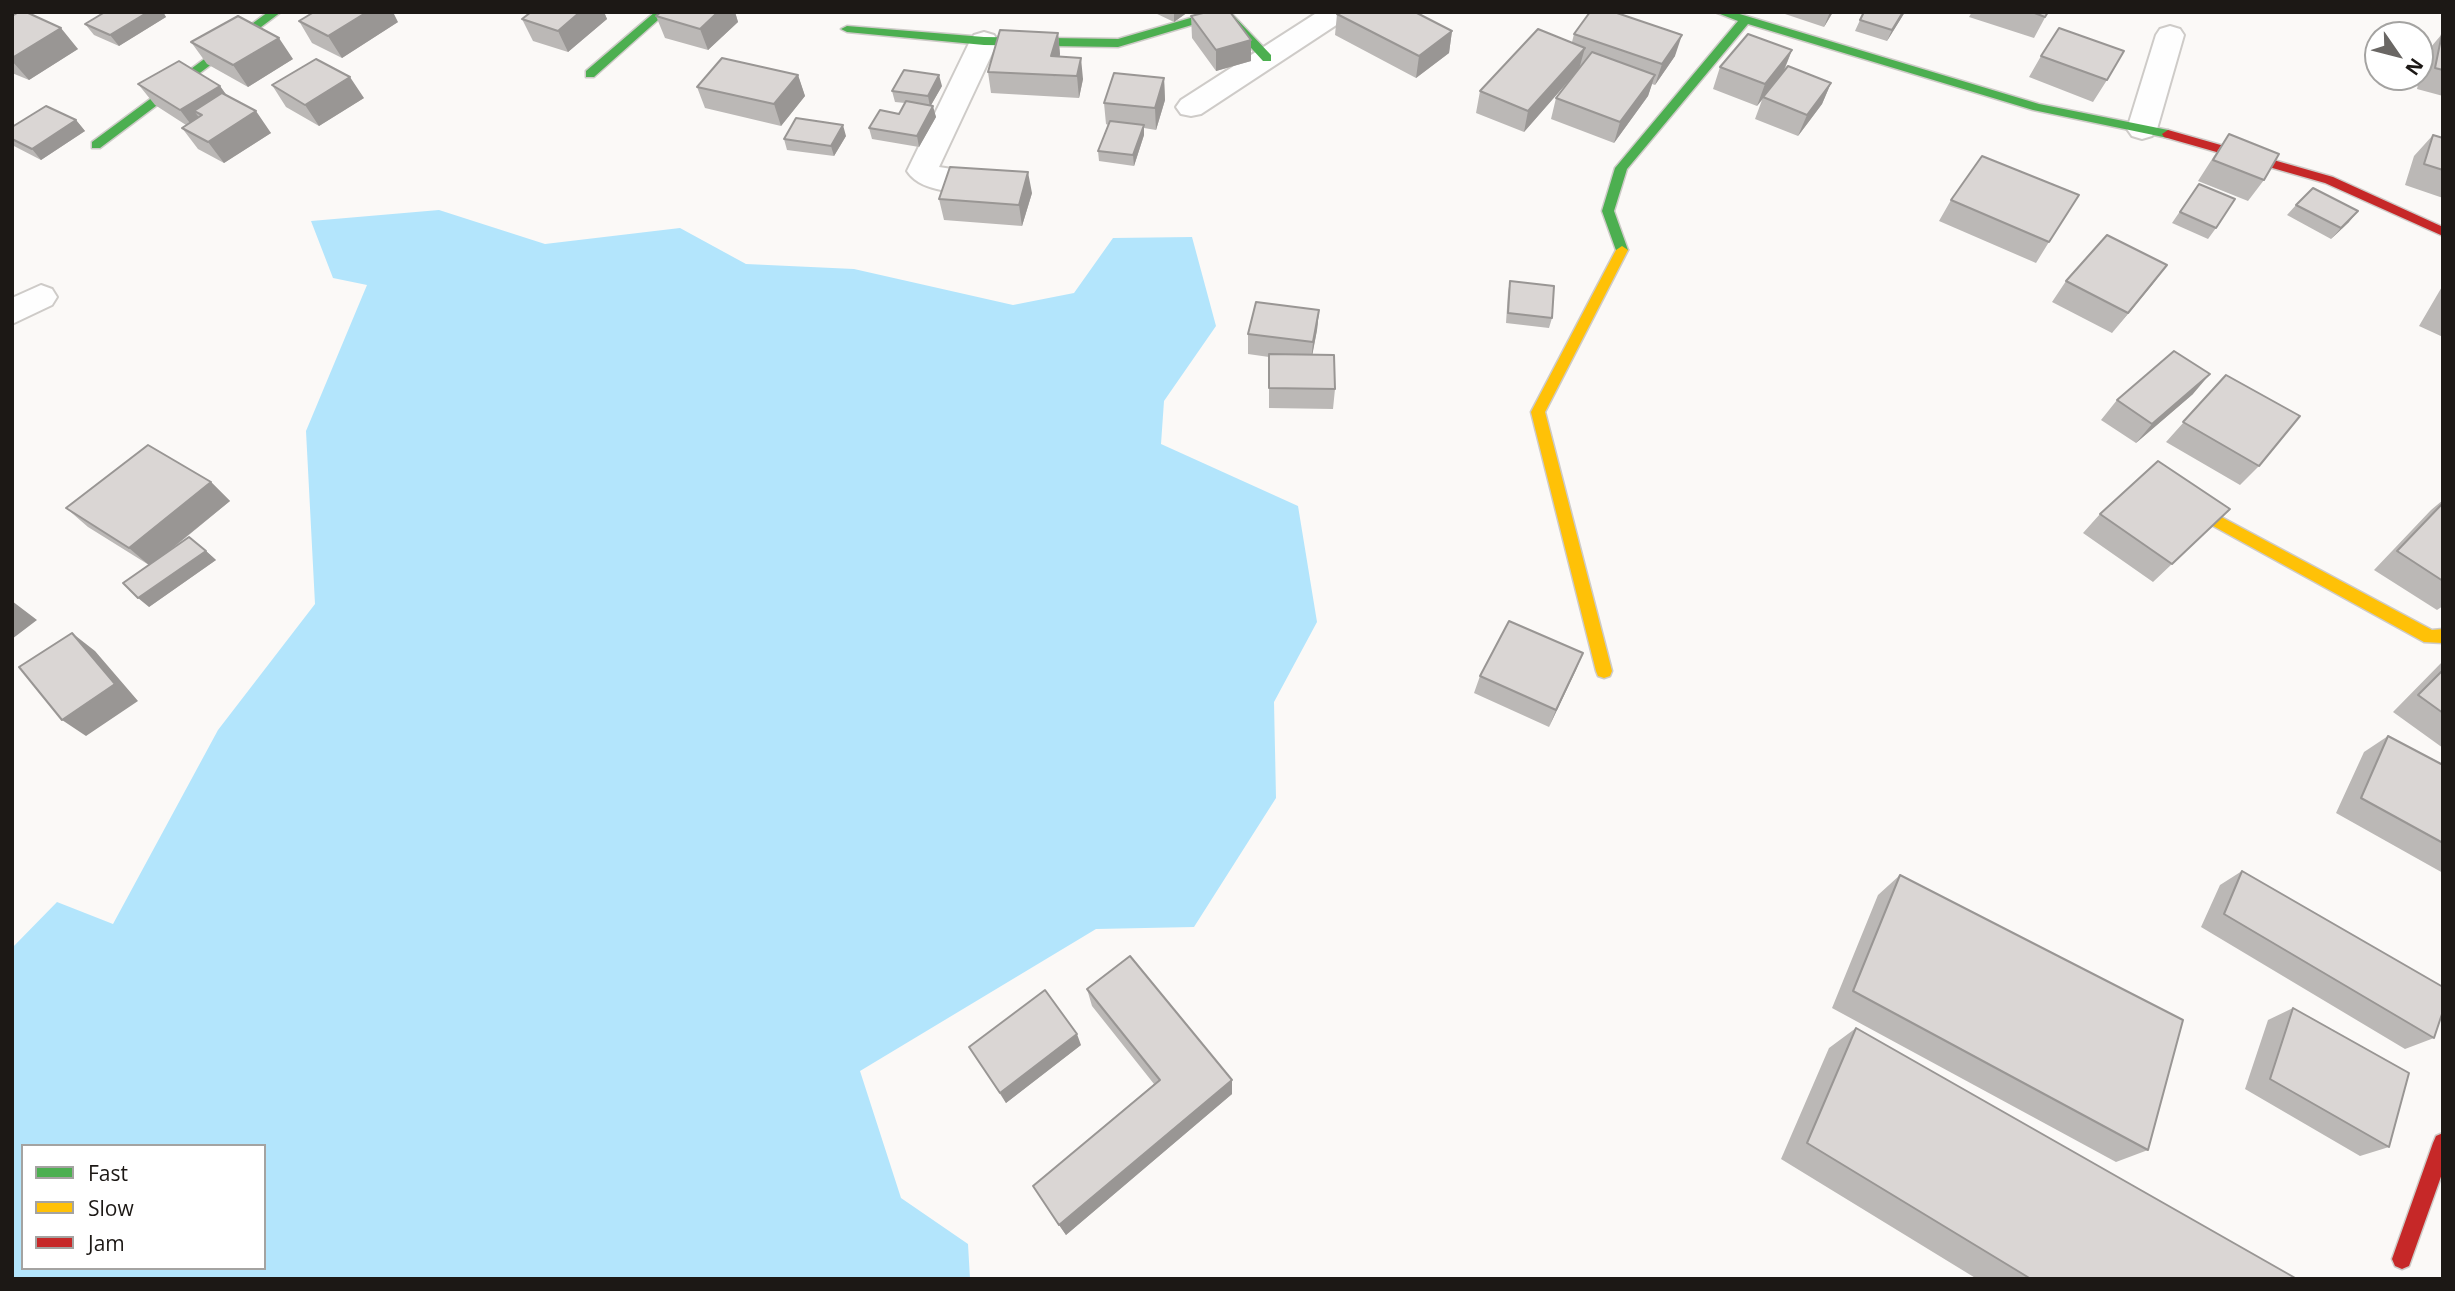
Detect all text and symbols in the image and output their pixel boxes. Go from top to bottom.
north arrow [2364,21,2434,91]
text: N [2399,53,2430,81]
legend [21,1144,266,1270]
text: Fast [88,1159,128,1187]
text: Slow [88,1194,134,1222]
text: Jam [88,1229,125,1257]

